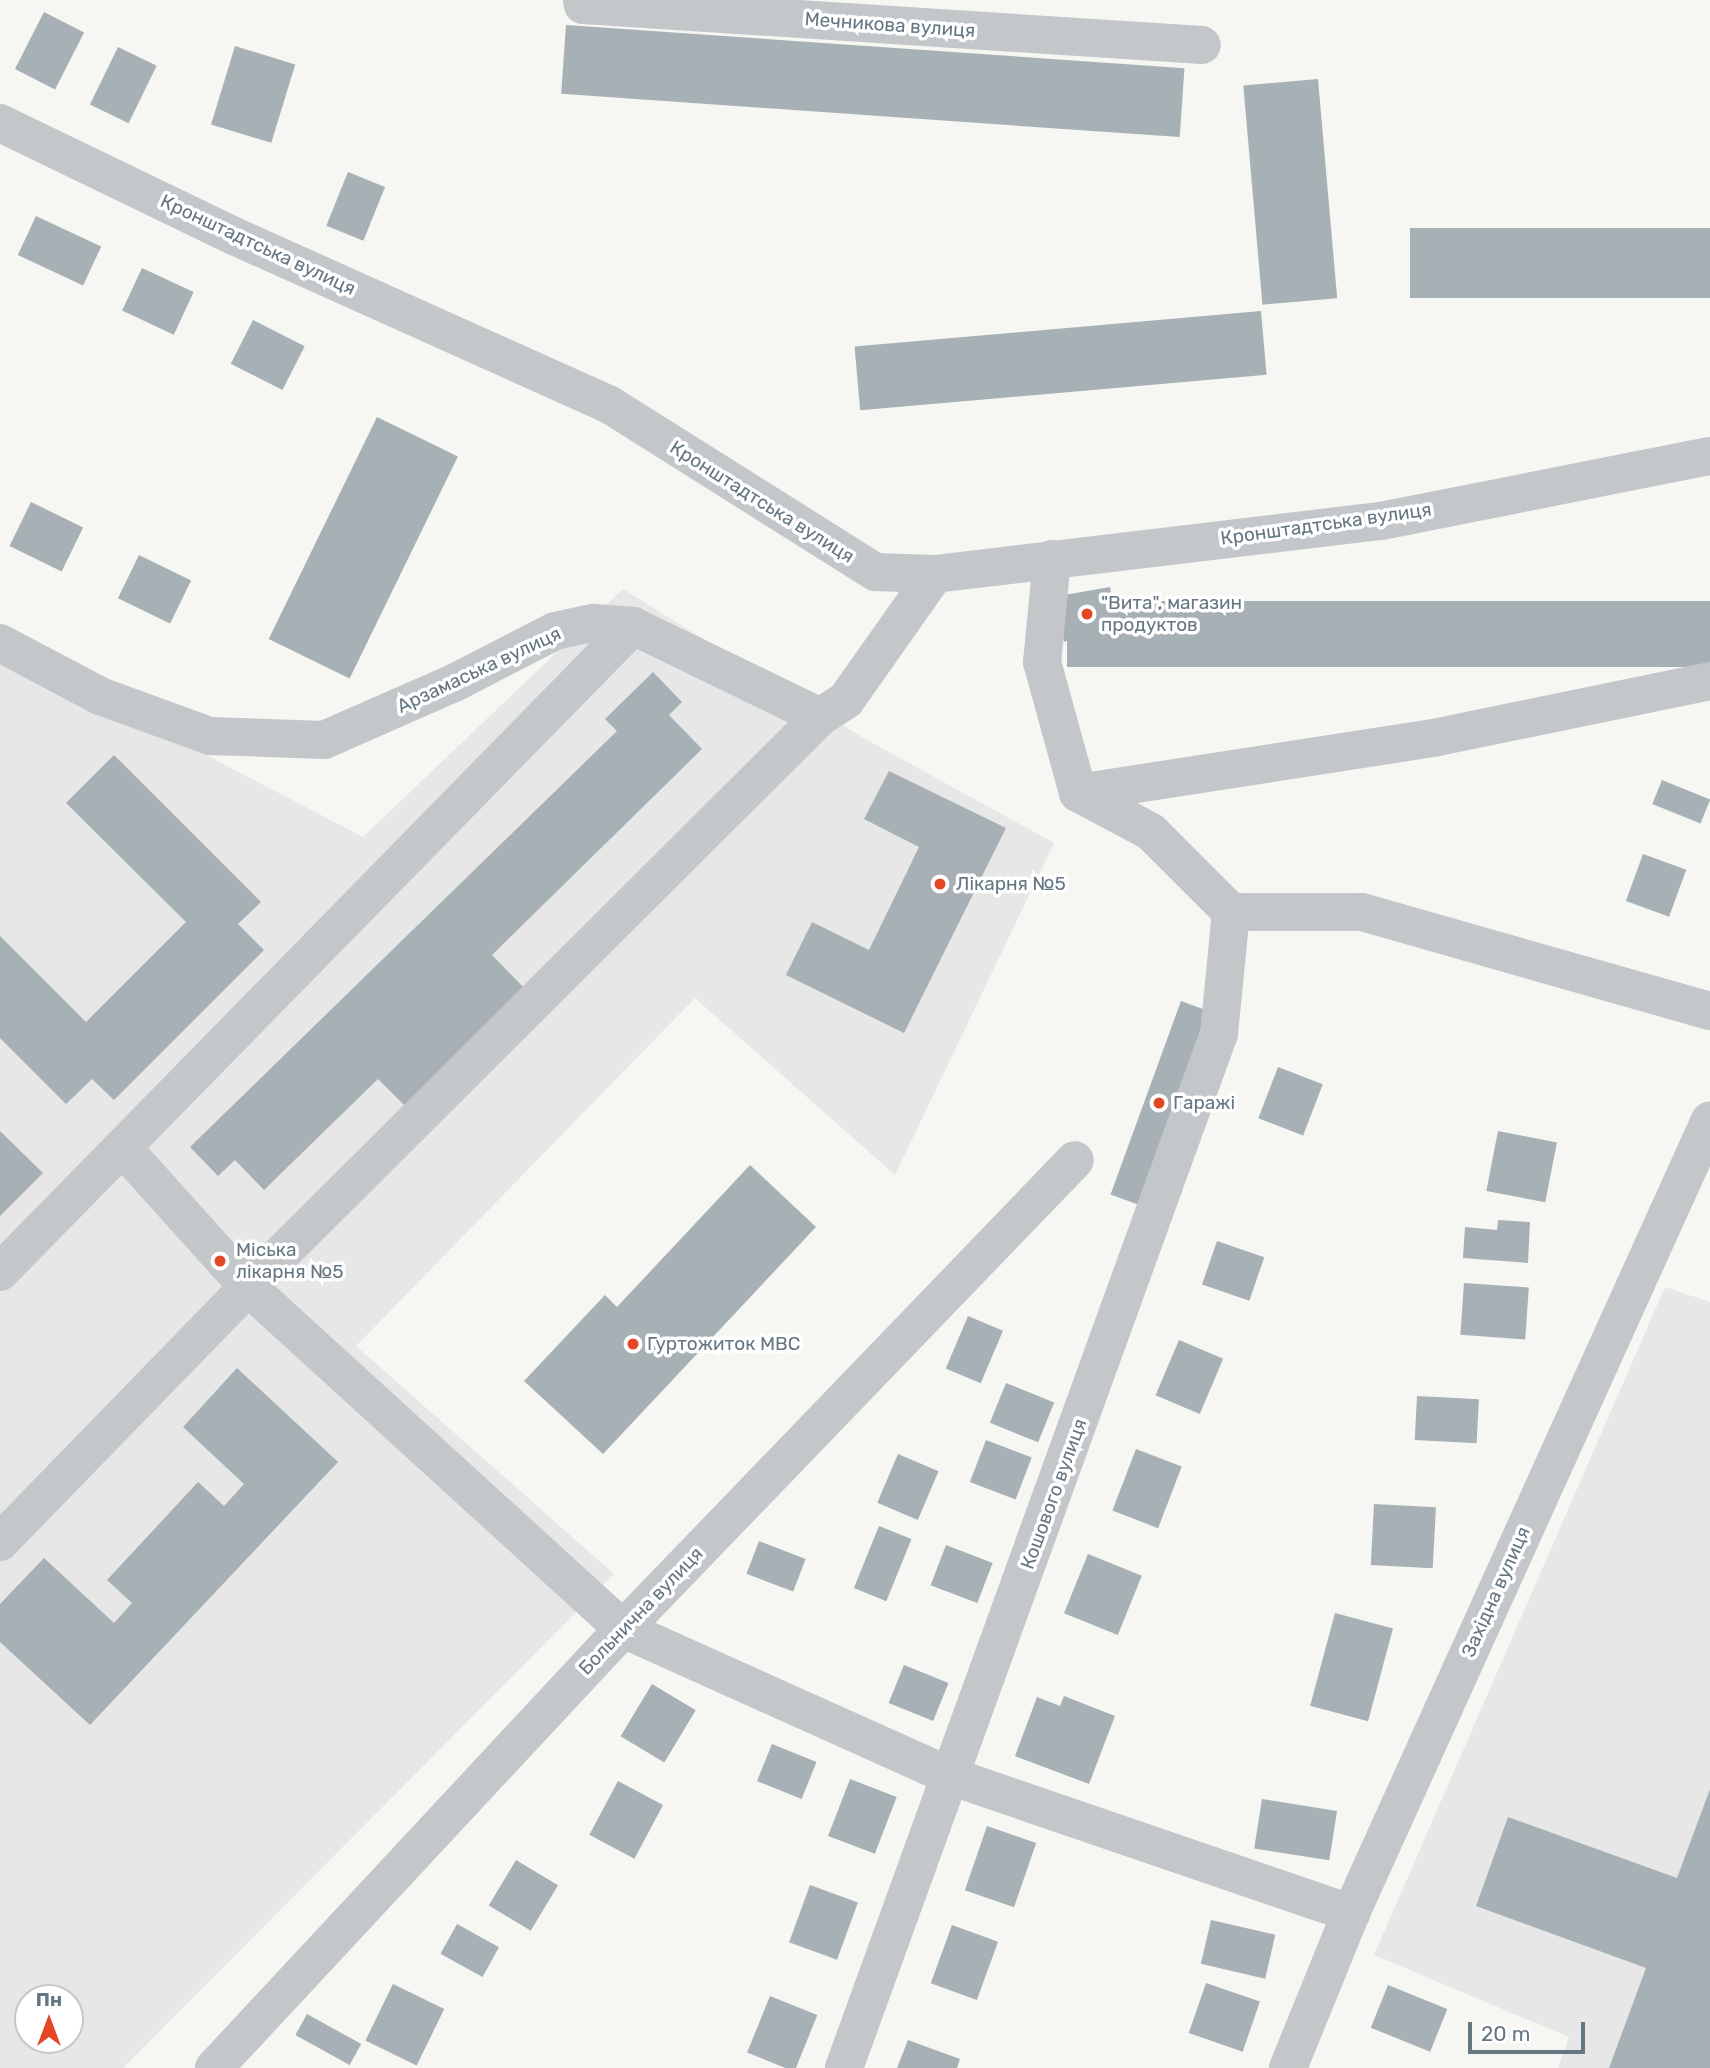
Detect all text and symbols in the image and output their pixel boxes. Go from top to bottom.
street label: Мечникова вулиця [804,8,976,42]
street label: Кронштадтська вулиця [157,190,359,300]
street label: Кронштадтська вулиця [666,436,858,568]
street label: Кронштадтська вулиця [1219,498,1433,550]
place label: "Вита", магазин продуктов [1101,592,1242,636]
marker: "Вита", магазин продуктов [1079,606,1095,622]
street label: Арзамаська вулиця [393,622,565,718]
place label: Лікарня №5 [956,873,1066,895]
marker: Лікарня №5 [930,874,950,894]
place label: Гаражі [1173,1092,1235,1114]
marker: Гаражі [1151,1095,1167,1111]
place label: Міська лікарня №5 [236,1239,343,1283]
marker: Міська лікарня №5 [210,1251,230,1271]
place label: Гуртожиток МВС [647,1333,800,1355]
marker: Гуртожиток МВС [625,1336,641,1352]
street label: Кошового вулиця [1016,1416,1092,1572]
street label: Західна вулиця [1457,1523,1535,1661]
street label: Больнична вулиця [574,1542,708,1680]
north arrow [14,1984,84,2054]
text: Пн [36,1988,62,2011]
scale bar [1472,2008,1589,2052]
text: 20 m [1481,2021,1530,2046]

